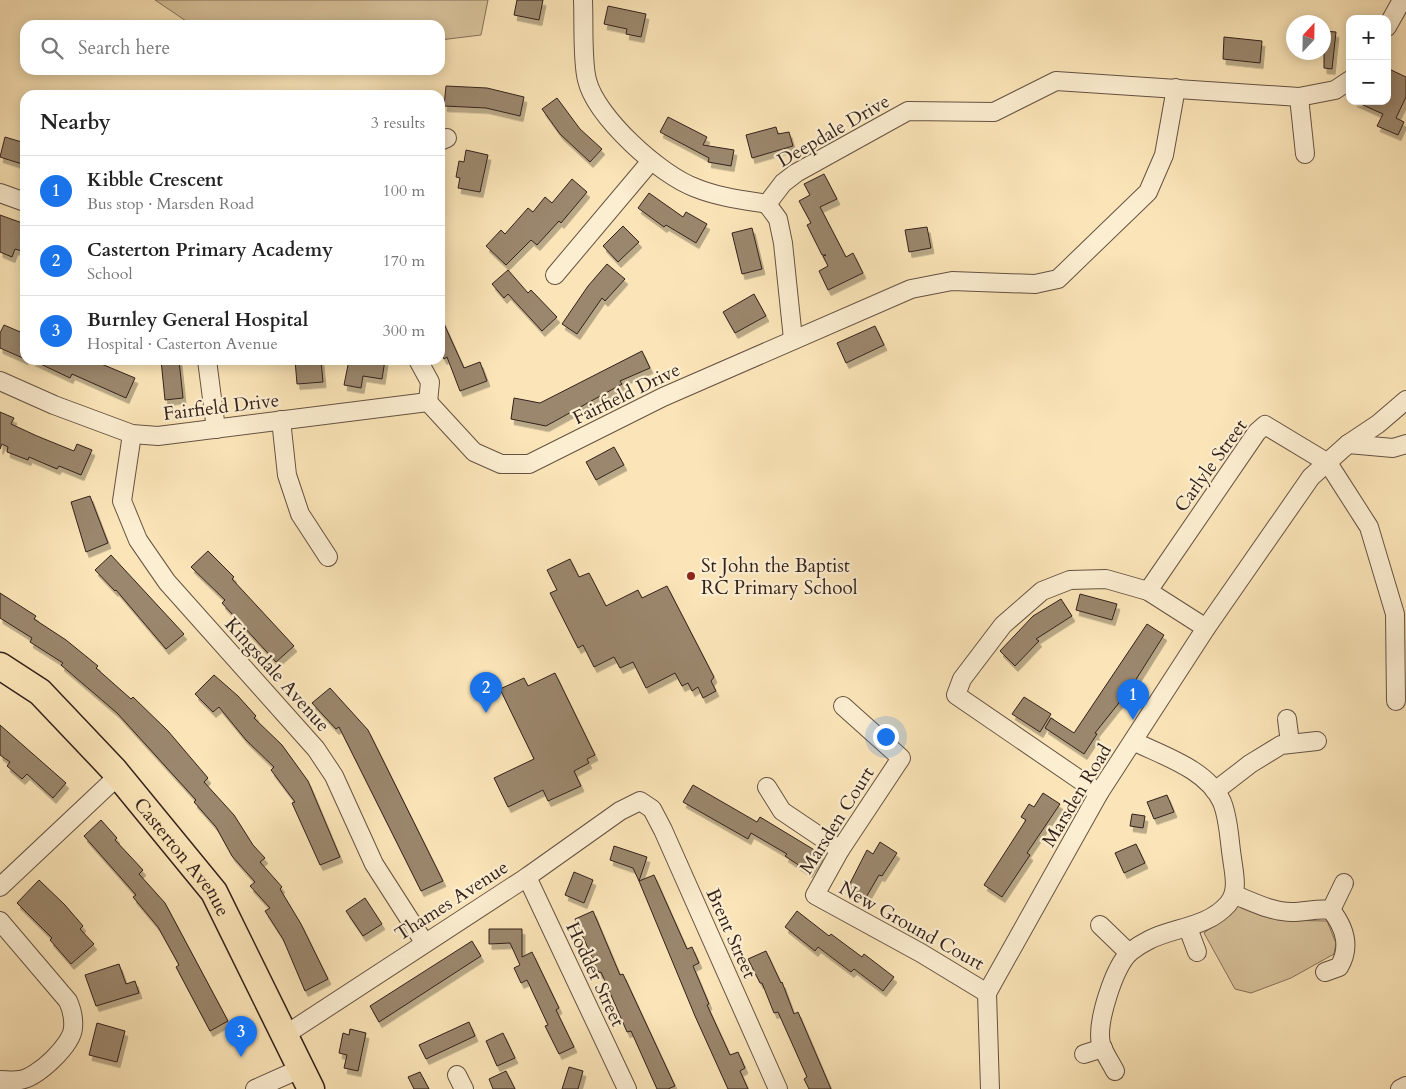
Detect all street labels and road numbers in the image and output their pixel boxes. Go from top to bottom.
street label: Deepdale Drive [773,88,894,174]
street label: Fairfield Drive [568,357,685,431]
street label: Fairfield Drive [162,387,281,427]
street label: Carlyle Street [1168,414,1253,517]
street label: Kingsdale Avenue [219,612,336,738]
street label: Marsden Road [1036,739,1118,852]
street label: Marsden Court [793,762,880,879]
street label: Casterton Avenue [128,792,236,921]
street label: Thames Avenue [390,854,513,947]
street label: New Ground Court [834,875,989,977]
street label: Brent Street [700,884,763,983]
street label: Hodder Street [559,918,631,1031]

